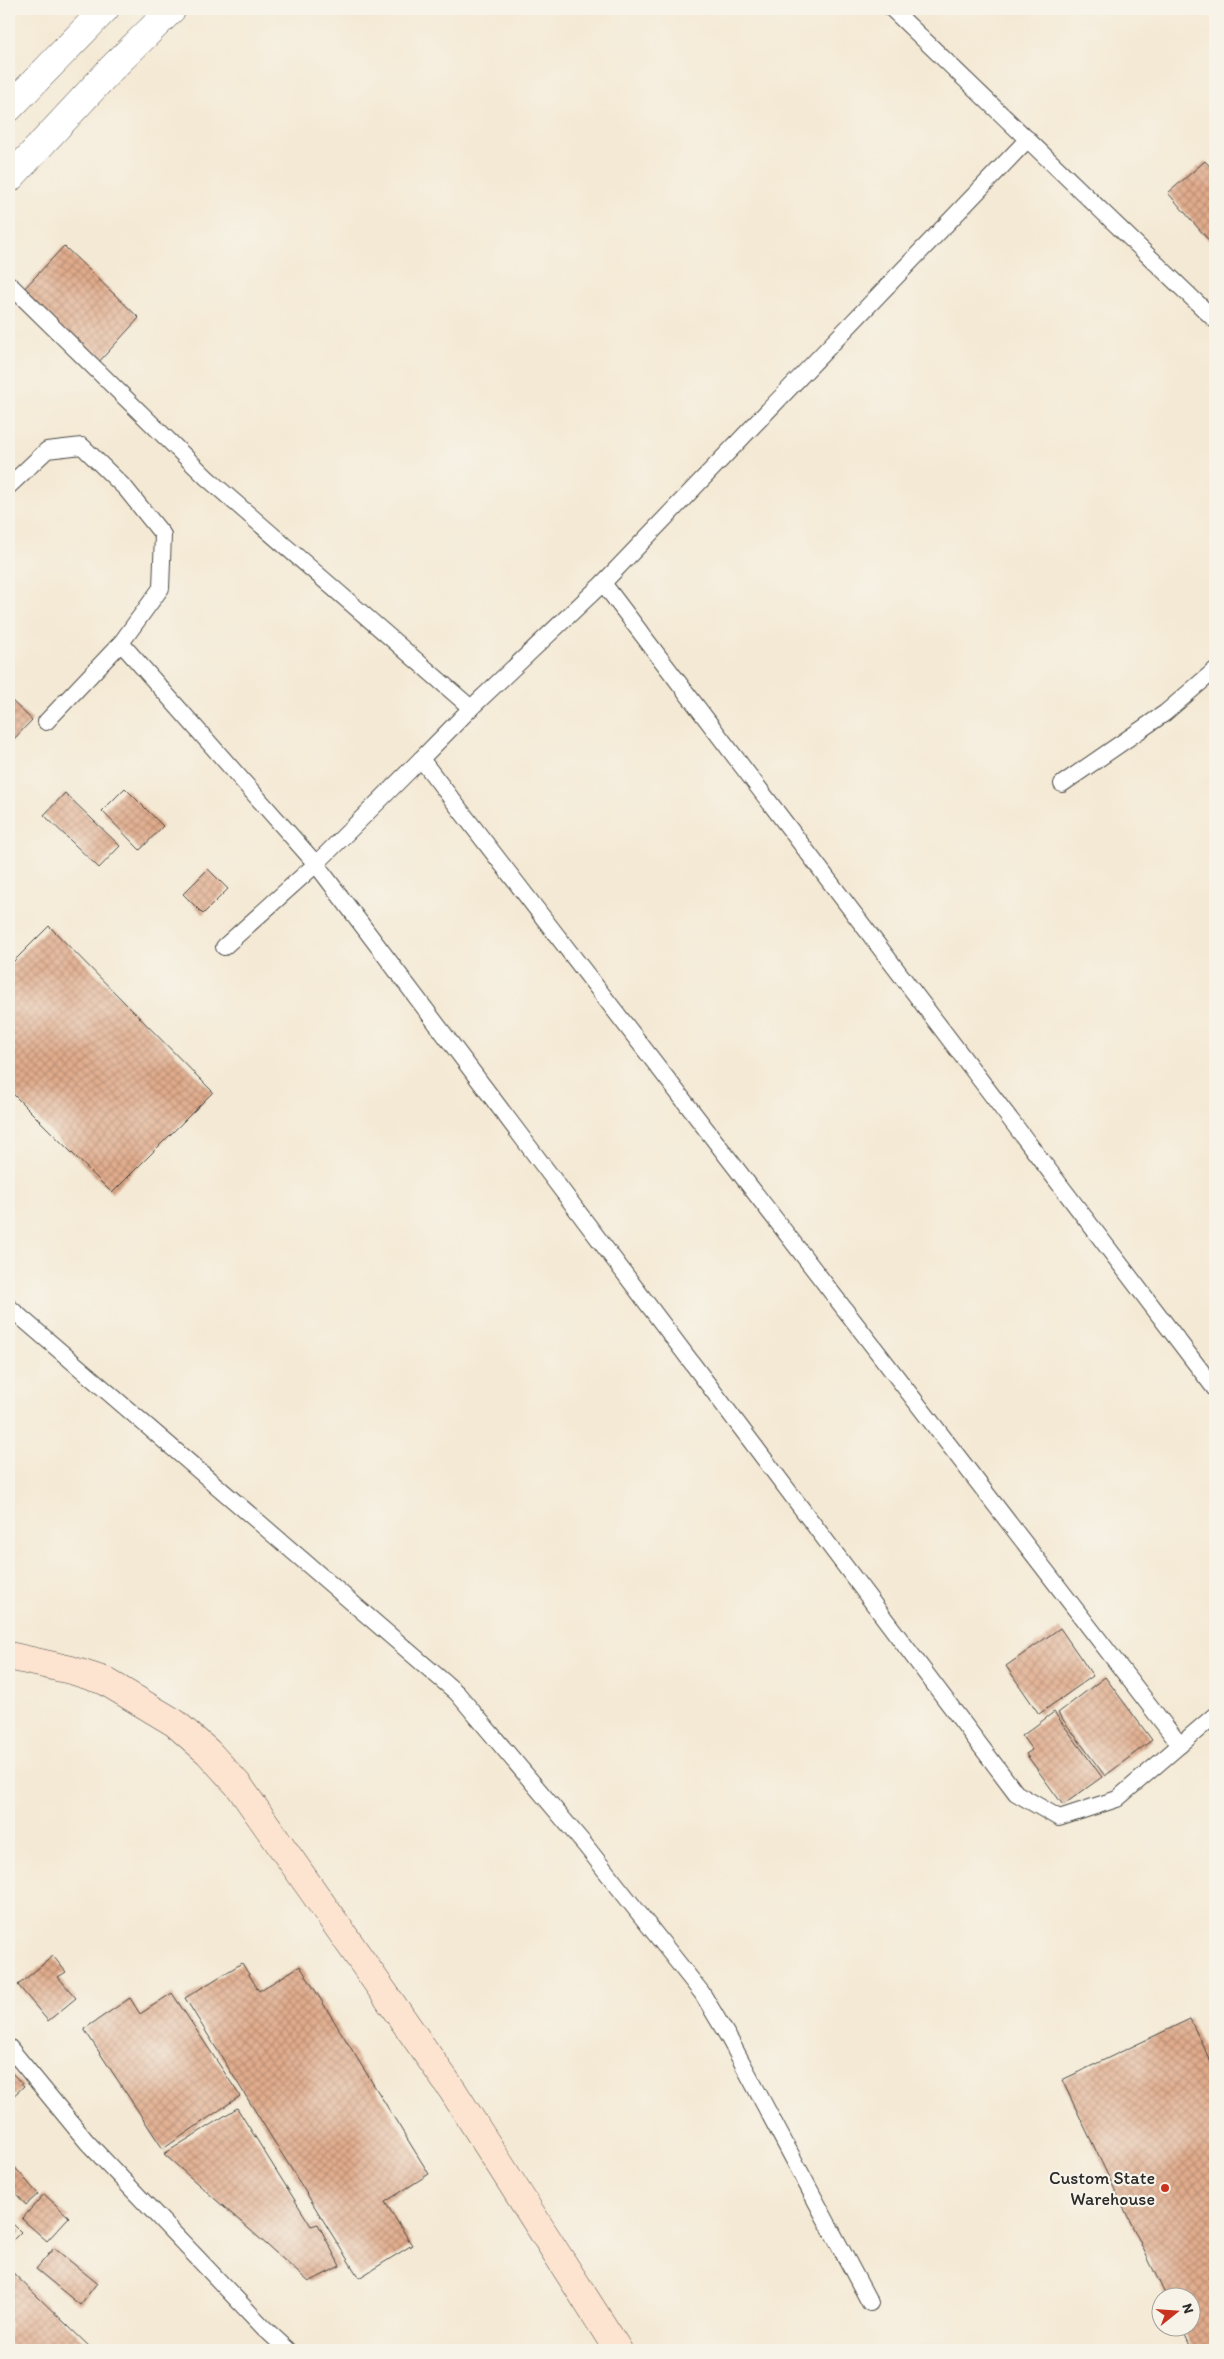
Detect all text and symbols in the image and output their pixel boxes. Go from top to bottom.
place label: Custom State Warehouse [1049,2167,1155,2210]
marker: Custom State Warehouse [1159,2182,1171,2194]
north arrow [1152,2286,1202,2336]
text: N [1178,2301,1197,2315]

